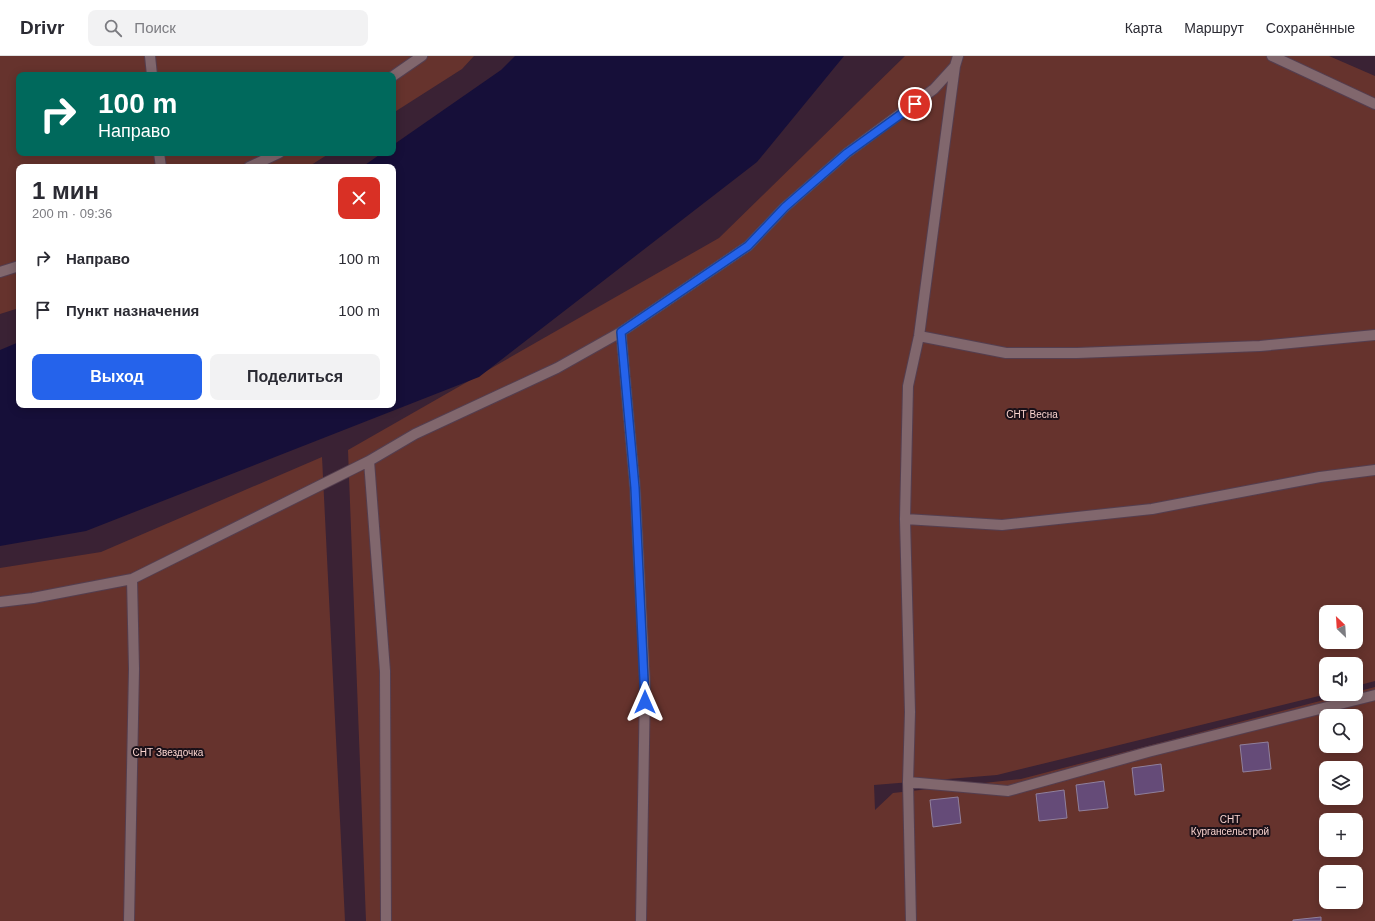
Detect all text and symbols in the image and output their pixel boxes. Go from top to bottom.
search box [88,10,368,46]
text: Drivr [20,17,64,38]
icon: search [102,17,124,39]
text: Поиск [134,19,176,36]
text: Карта [1125,20,1162,36]
text: Маршрут [1184,20,1244,36]
text: Сохранённые [1266,20,1355,36]
pin [898,87,932,121]
icon: right [32,88,84,140]
text: 100 m [98,88,177,119]
icon: arrive [904,93,926,115]
text: Направо [98,121,170,141]
text: 1 мин [32,177,99,204]
button: close [338,177,380,219]
text: 200 m · 09:36 [32,206,112,221]
icon: right [32,247,54,269]
text: Направо [66,250,130,267]
text: 100 m [338,250,380,267]
icon: arrive [32,299,54,321]
text: Пункт назначения [66,302,199,319]
text: 100 m [338,302,380,319]
button: Выход [32,354,202,400]
button: Поделиться [210,354,380,400]
park label: СНТ Весна [1006,409,1058,420]
north arrow [1319,605,1363,649]
map controls [1319,605,1363,909]
button: sound [1319,657,1363,701]
position arrow [624,681,666,723]
button: search [1319,709,1363,753]
park label: СНТ Звездочка [133,747,204,758]
button: layers [1319,761,1363,805]
button: + [1319,813,1363,857]
park label: СНТ Кургансельстрой [1191,814,1269,837]
button: − [1319,865,1363,909]

